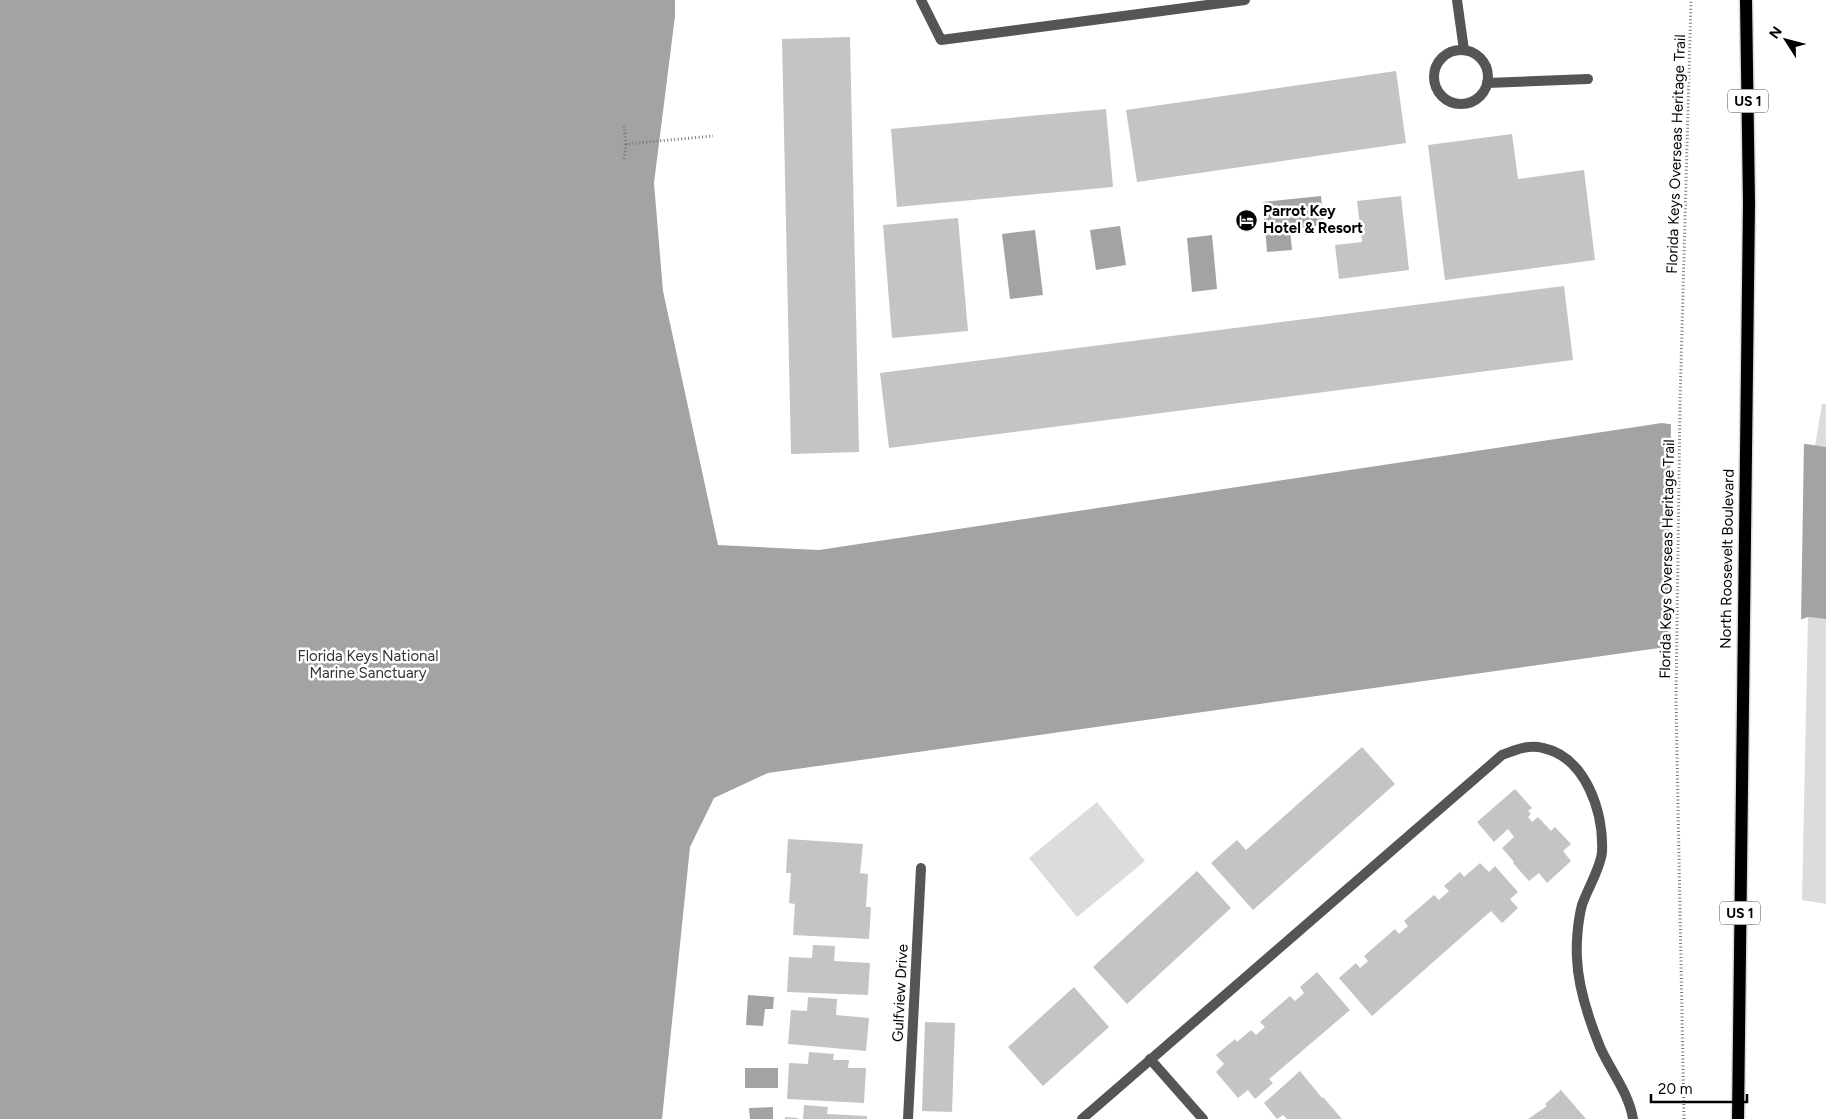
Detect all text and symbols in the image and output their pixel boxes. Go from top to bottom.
north arrow [1761,15,1811,65]
text: N [1766,23,1786,42]
street label: Florida Keys Overseas Heritage Trail [1663,34,1689,274]
road number: US 1 [1728,90,1768,112]
place label: Parrot Key Hotel & Resort [1263,202,1363,237]
hotel icon: Parrot Key Hotel & Resort [1235,208,1259,232]
street label: Florida Keys Overseas Heritage Trail [1656,439,1678,679]
street label: North Roosevelt Boulevard [1716,469,1738,649]
park label: Florida Keys National Marine Sanctuary [298,647,438,682]
road number: US 1 [1720,901,1760,924]
street label: Gulfview Drive [888,944,912,1042]
scale bar [1651,1072,1747,1104]
text: 20 m [1658,1080,1692,1098]

